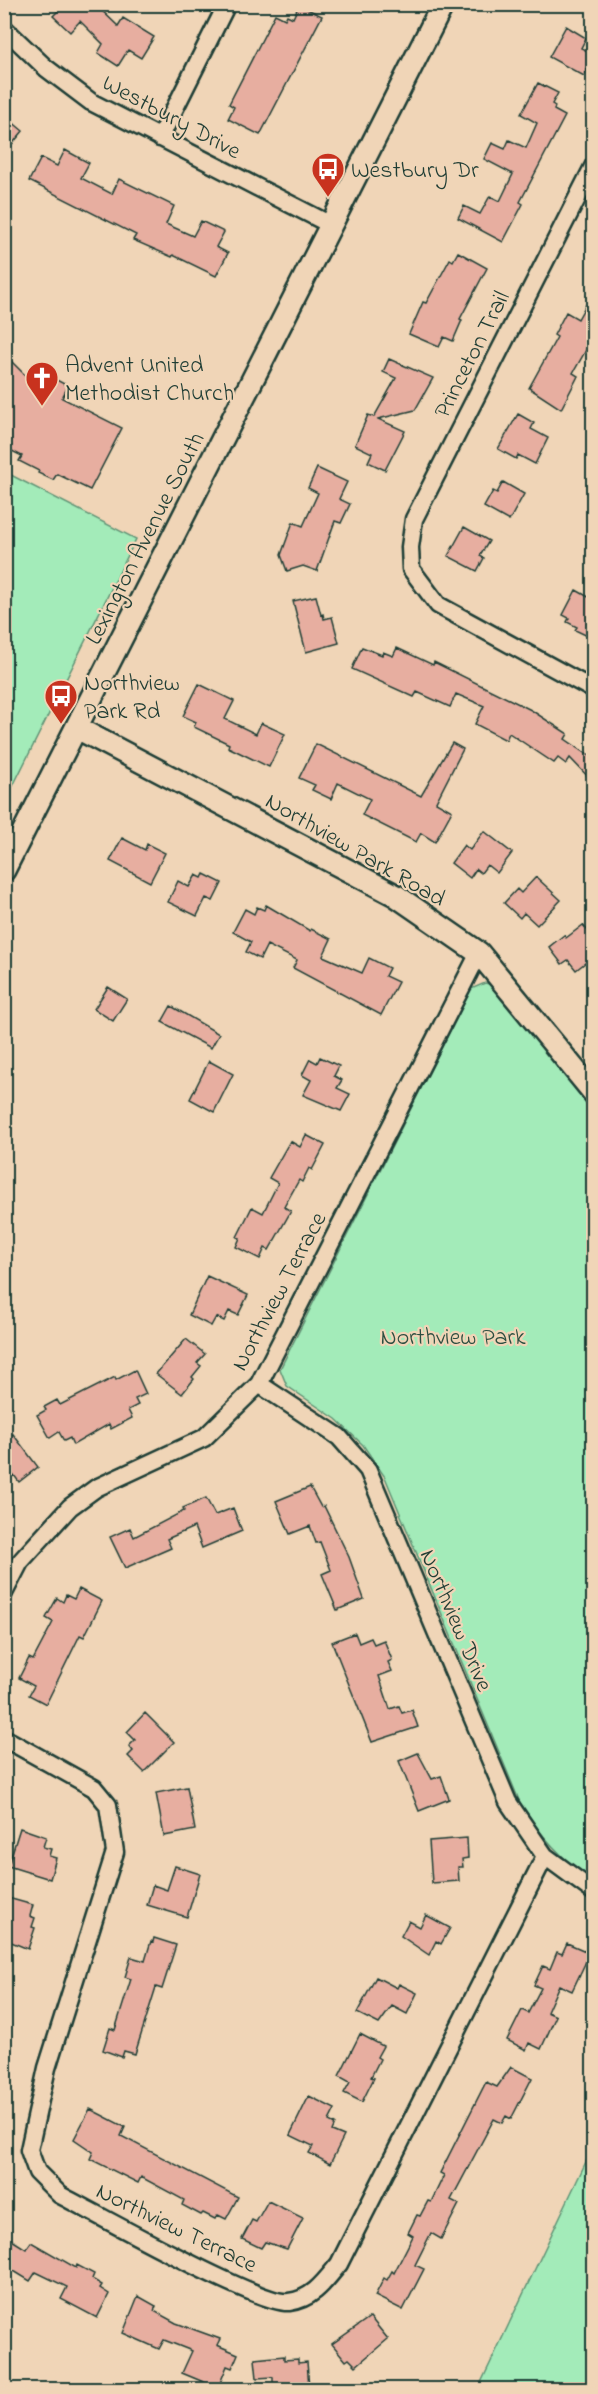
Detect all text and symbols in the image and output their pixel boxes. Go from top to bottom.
street label: Westbury Drive [95,67,247,171]
bus stop icon: Westbury Dr [310,151,346,198]
place label: Westbury Dr [351,154,479,190]
street label: Princeton Trail [426,286,520,425]
place label: Advent United Methodist Church [65,349,234,412]
church icon: Advent United Methodist Church [24,360,60,407]
street label: Lexington Avenue South [77,427,215,652]
place label: Northview Park Rd [84,667,180,730]
bus stop icon: Northview Park Rd [43,678,79,725]
street label: Northview Park Road [258,785,452,917]
street label: Northview Terrace [224,1206,337,1378]
park label: Northview Park [380,1321,526,1356]
street label: Northview Drive [409,1544,501,1698]
street label: Northview Terrace [89,2175,263,2284]

